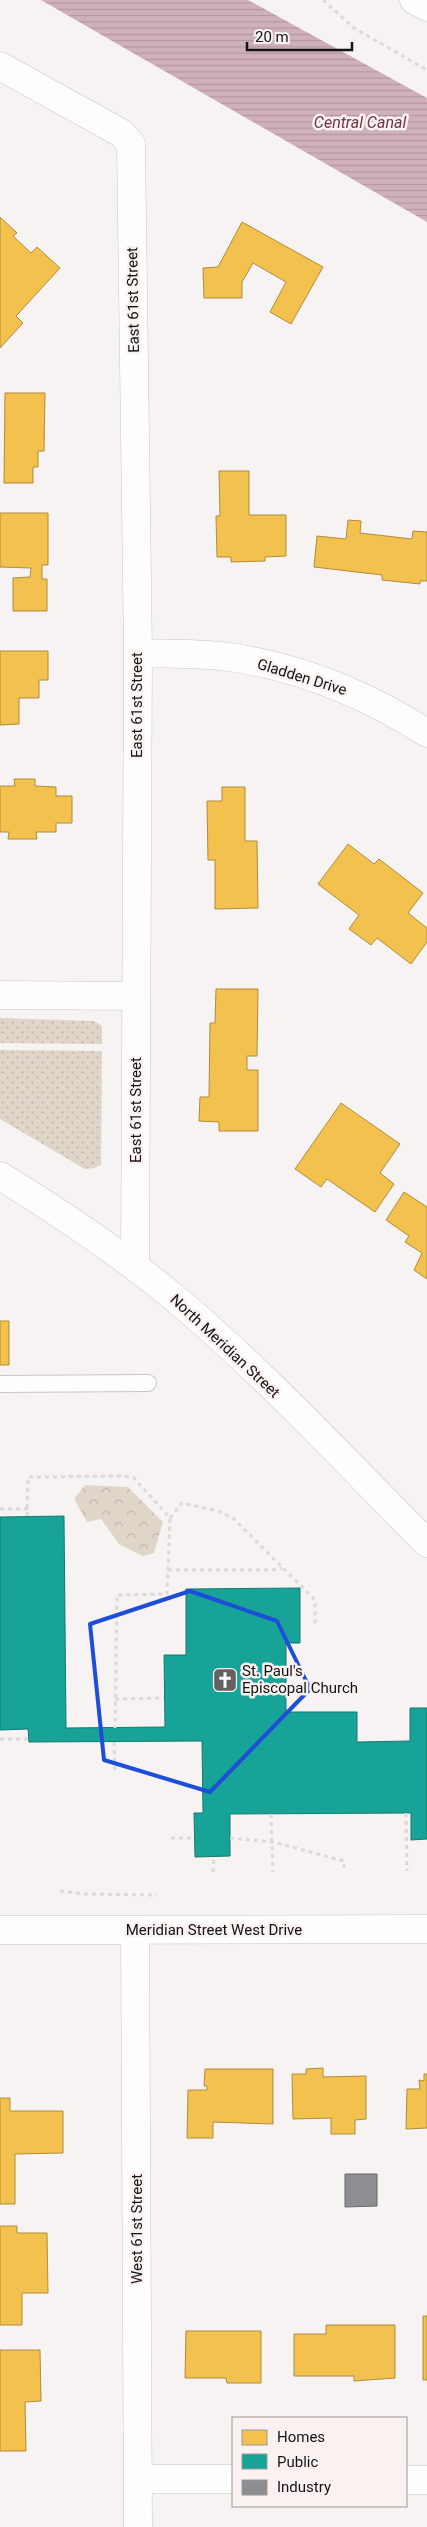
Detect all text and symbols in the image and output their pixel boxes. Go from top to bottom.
scale bar [247,20,352,52]
text: 20 m [255,28,289,46]
water label: Central Canal [314,113,406,132]
street label: East 61st Street [123,247,143,353]
street label: East 61st Street [128,652,146,758]
street label: Gladden Drive [255,655,349,699]
street label: East 61st Street [127,1057,145,1163]
street label: North Meridian Street [166,1291,284,1401]
place label: St. Paul's Episcopal Church [242,1662,358,1697]
church icon: St. Paul's Episcopal Church [212,1667,238,1693]
street label: Meridian Street West Drive [126,1921,302,1939]
street label: West 61st Street [128,2174,146,2284]
legend [232,2417,407,2507]
text: Homes [277,2428,325,2446]
text: Public [277,2453,318,2471]
text: Industry [277,2478,331,2496]

